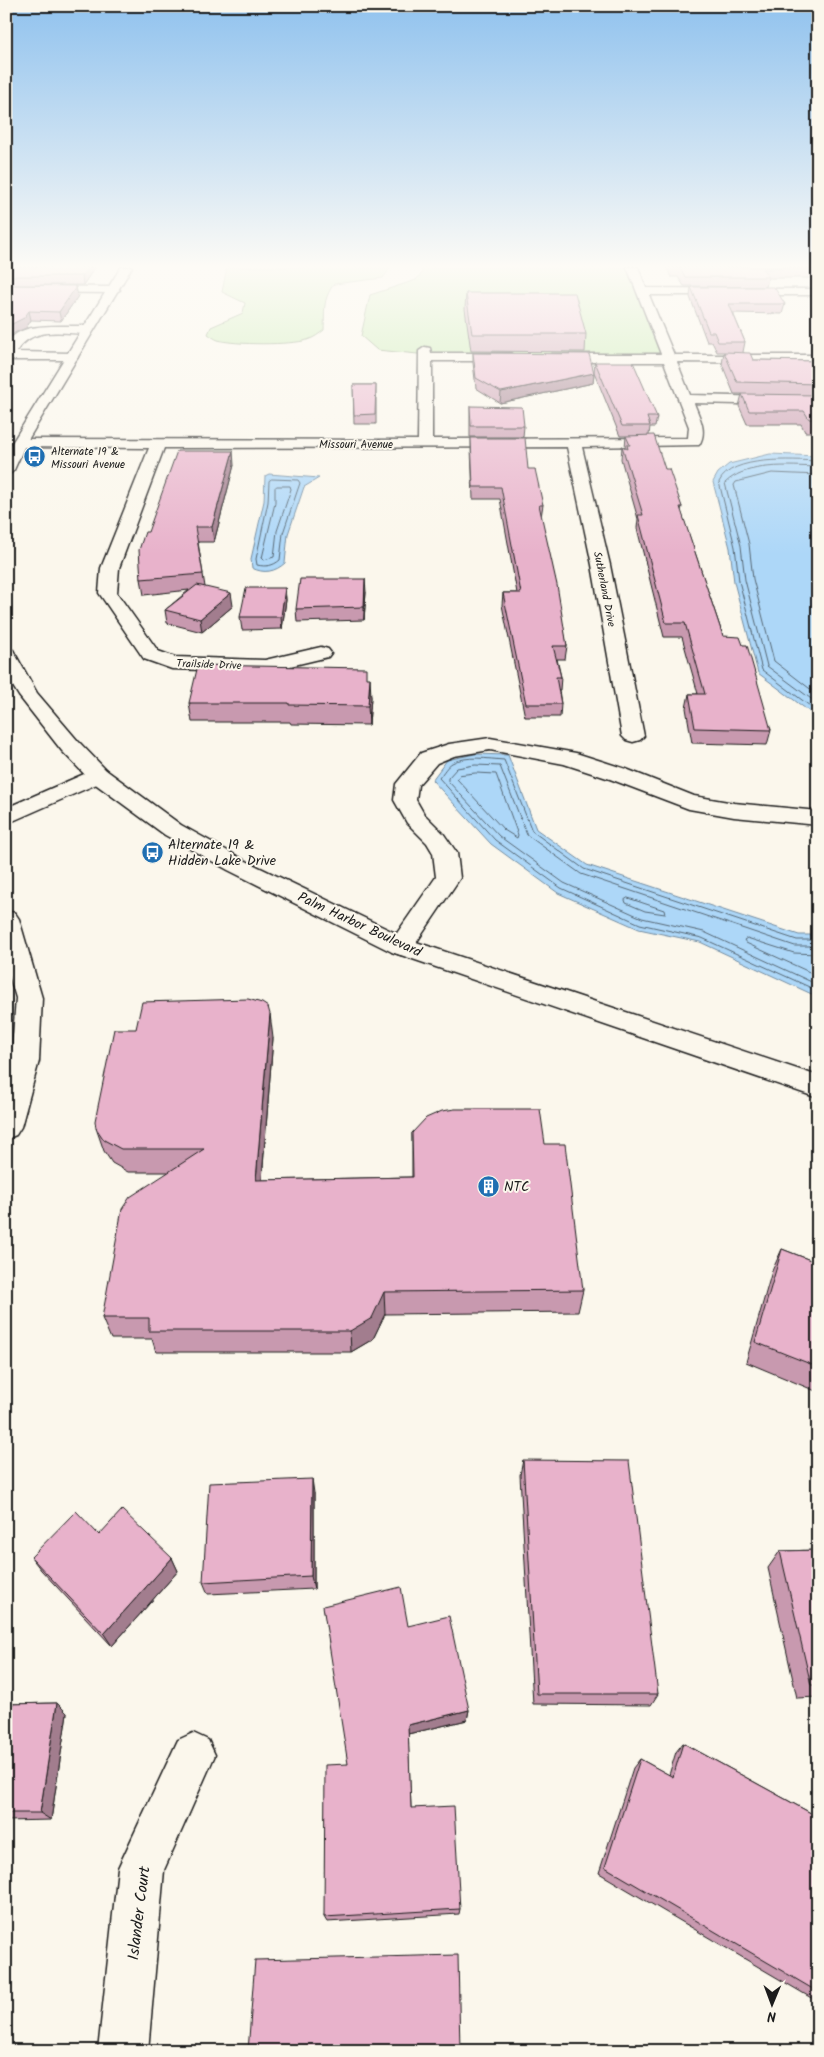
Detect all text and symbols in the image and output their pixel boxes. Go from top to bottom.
street label: Missouri Avenue [319,436,393,454]
place label: Alternate 19 & Missouri Avenue [51,443,125,474]
bus stop icon: Alternate 19 & Missouri Avenue [23,445,47,469]
street label: Sutherland Drive [588,550,620,628]
street label: Trailside Drive [176,655,242,675]
place label: Alternate 19 & Hidden Lake Drive [168,834,277,872]
bus stop icon: Alternate 19 & Hidden Lake Drive [140,840,164,864]
street label: Palm Harbor Boulevard [294,886,426,964]
building icon: NTC [476,1174,500,1198]
place label: NTC [504,1176,529,1198]
street label: Islander Court [121,1864,158,1962]
north arrow [746,1980,796,2030]
text: N [767,2005,776,2027]

